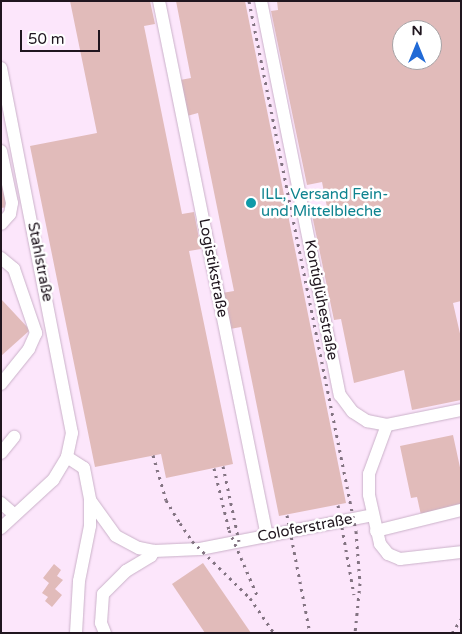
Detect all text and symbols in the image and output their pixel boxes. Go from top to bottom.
scale bar [22,20,102,52]
north arrow [392,20,442,70]
text: N [411,22,423,39]
text: 50 m [28,30,65,48]
place label: ILL, Versand Fein- und Mittelbleche [261,185,388,220]
marker: ILL, Versand Fein- und Mittelbleche [245,197,257,209]
street label: Logistikstraße [195,217,231,319]
street label: Stahlstraße [23,221,57,303]
street label: Kontiglühestraße [301,238,341,362]
street label: Coloferstraße [256,510,354,546]

